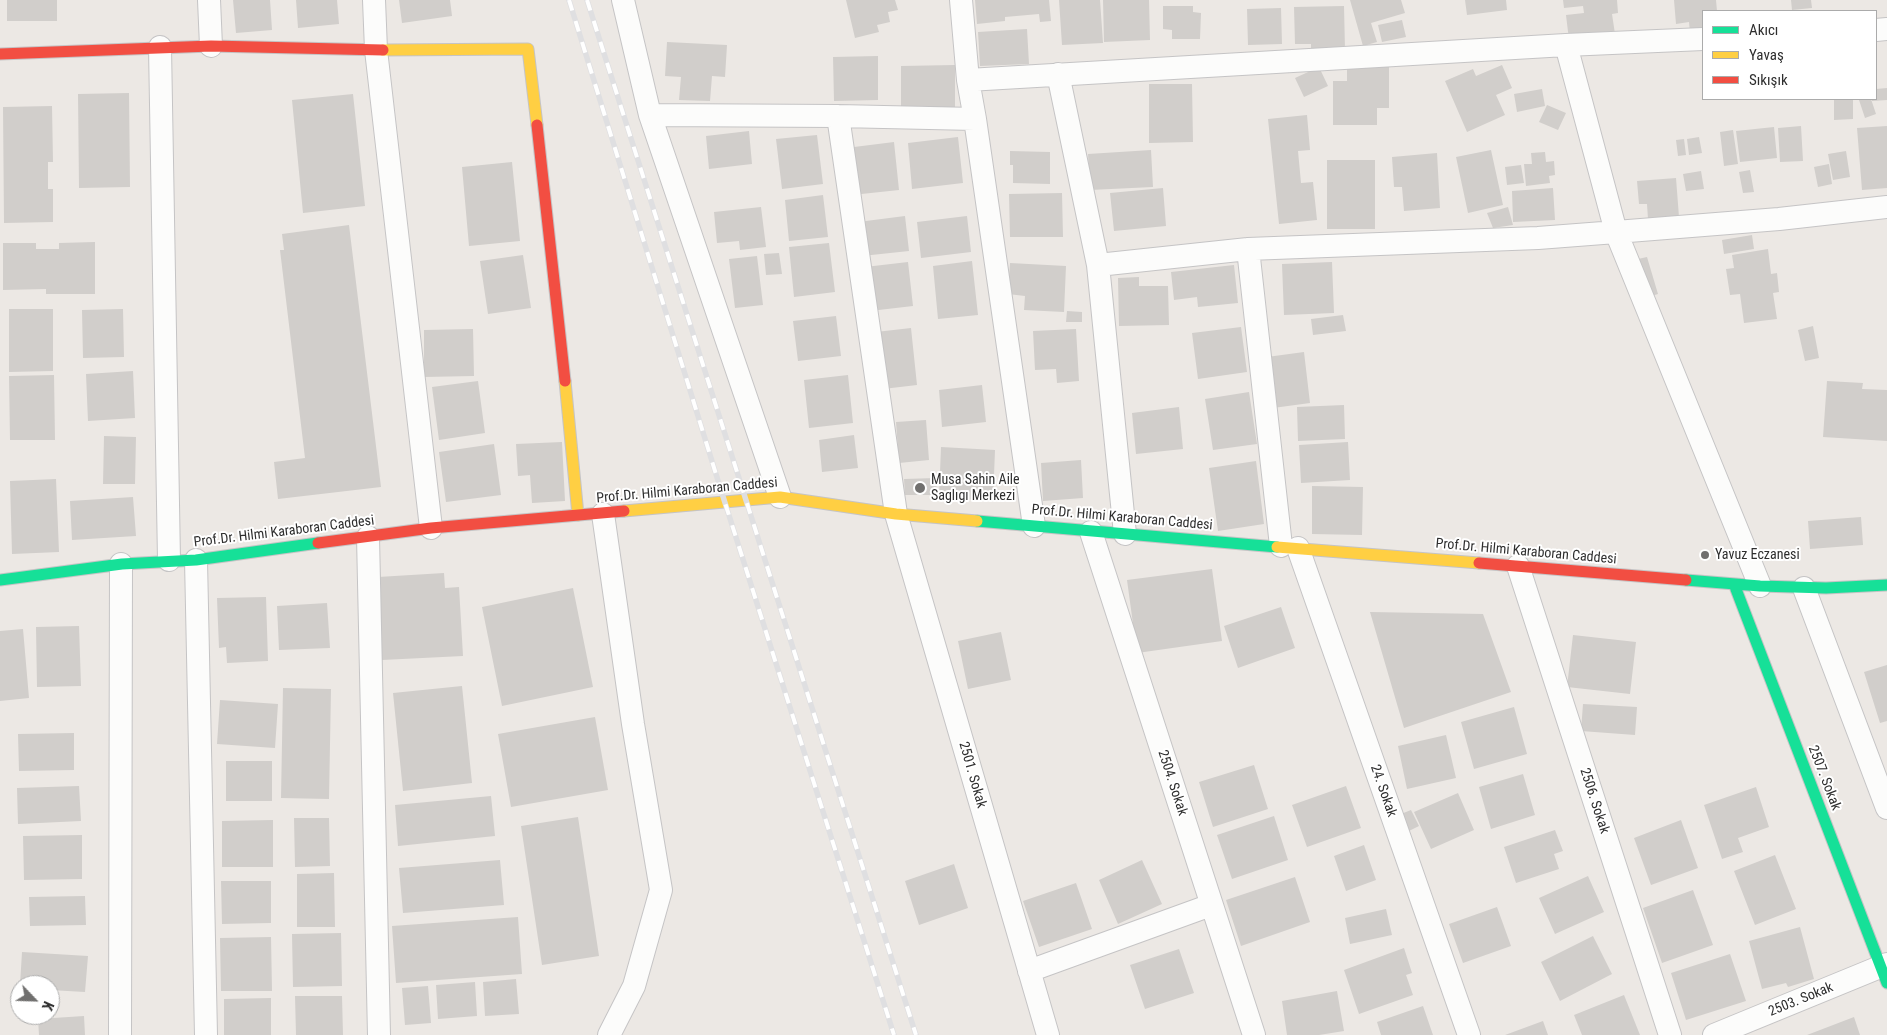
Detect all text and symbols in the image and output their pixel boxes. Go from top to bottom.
legend [1702,10,1877,100]
text: Akıcı [1749,21,1778,39]
text: Yavaş [1749,46,1784,64]
text: Sıkışık [1749,71,1788,89]
place label: Musa Sahin Aile Saglıgı Merkezi [931,472,1020,504]
street label: Prof.Dr. Hilmi Karaboran Caddesi [596,475,778,507]
marker: Musa Sahin Aile Saglıgı Merkezi [913,481,927,495]
street label: Prof.Dr. Hilmi Karaboran Caddesi [1031,502,1213,534]
street label: Prof.Dr. Hilmi Karaboran Caddesi [193,513,375,551]
street label: Prof.Dr. Hilmi Karaboran Caddesi [1435,536,1617,568]
place label: Yavuz Eczanesi [1715,547,1800,563]
marker: Yavuz Eczanesi [1699,549,1711,561]
street label: 2501. Sokak [955,740,989,810]
street label: 2507. Sokak [1804,743,1844,813]
street label: 2504. Sokak [1153,748,1191,818]
street label: 24. Sokak [1366,763,1400,819]
street label: 2506. Sokak [1575,766,1613,836]
north arrow [10,975,60,1025]
street label: 2503. Sokak [1766,979,1836,1021]
text: K [39,999,57,1012]

